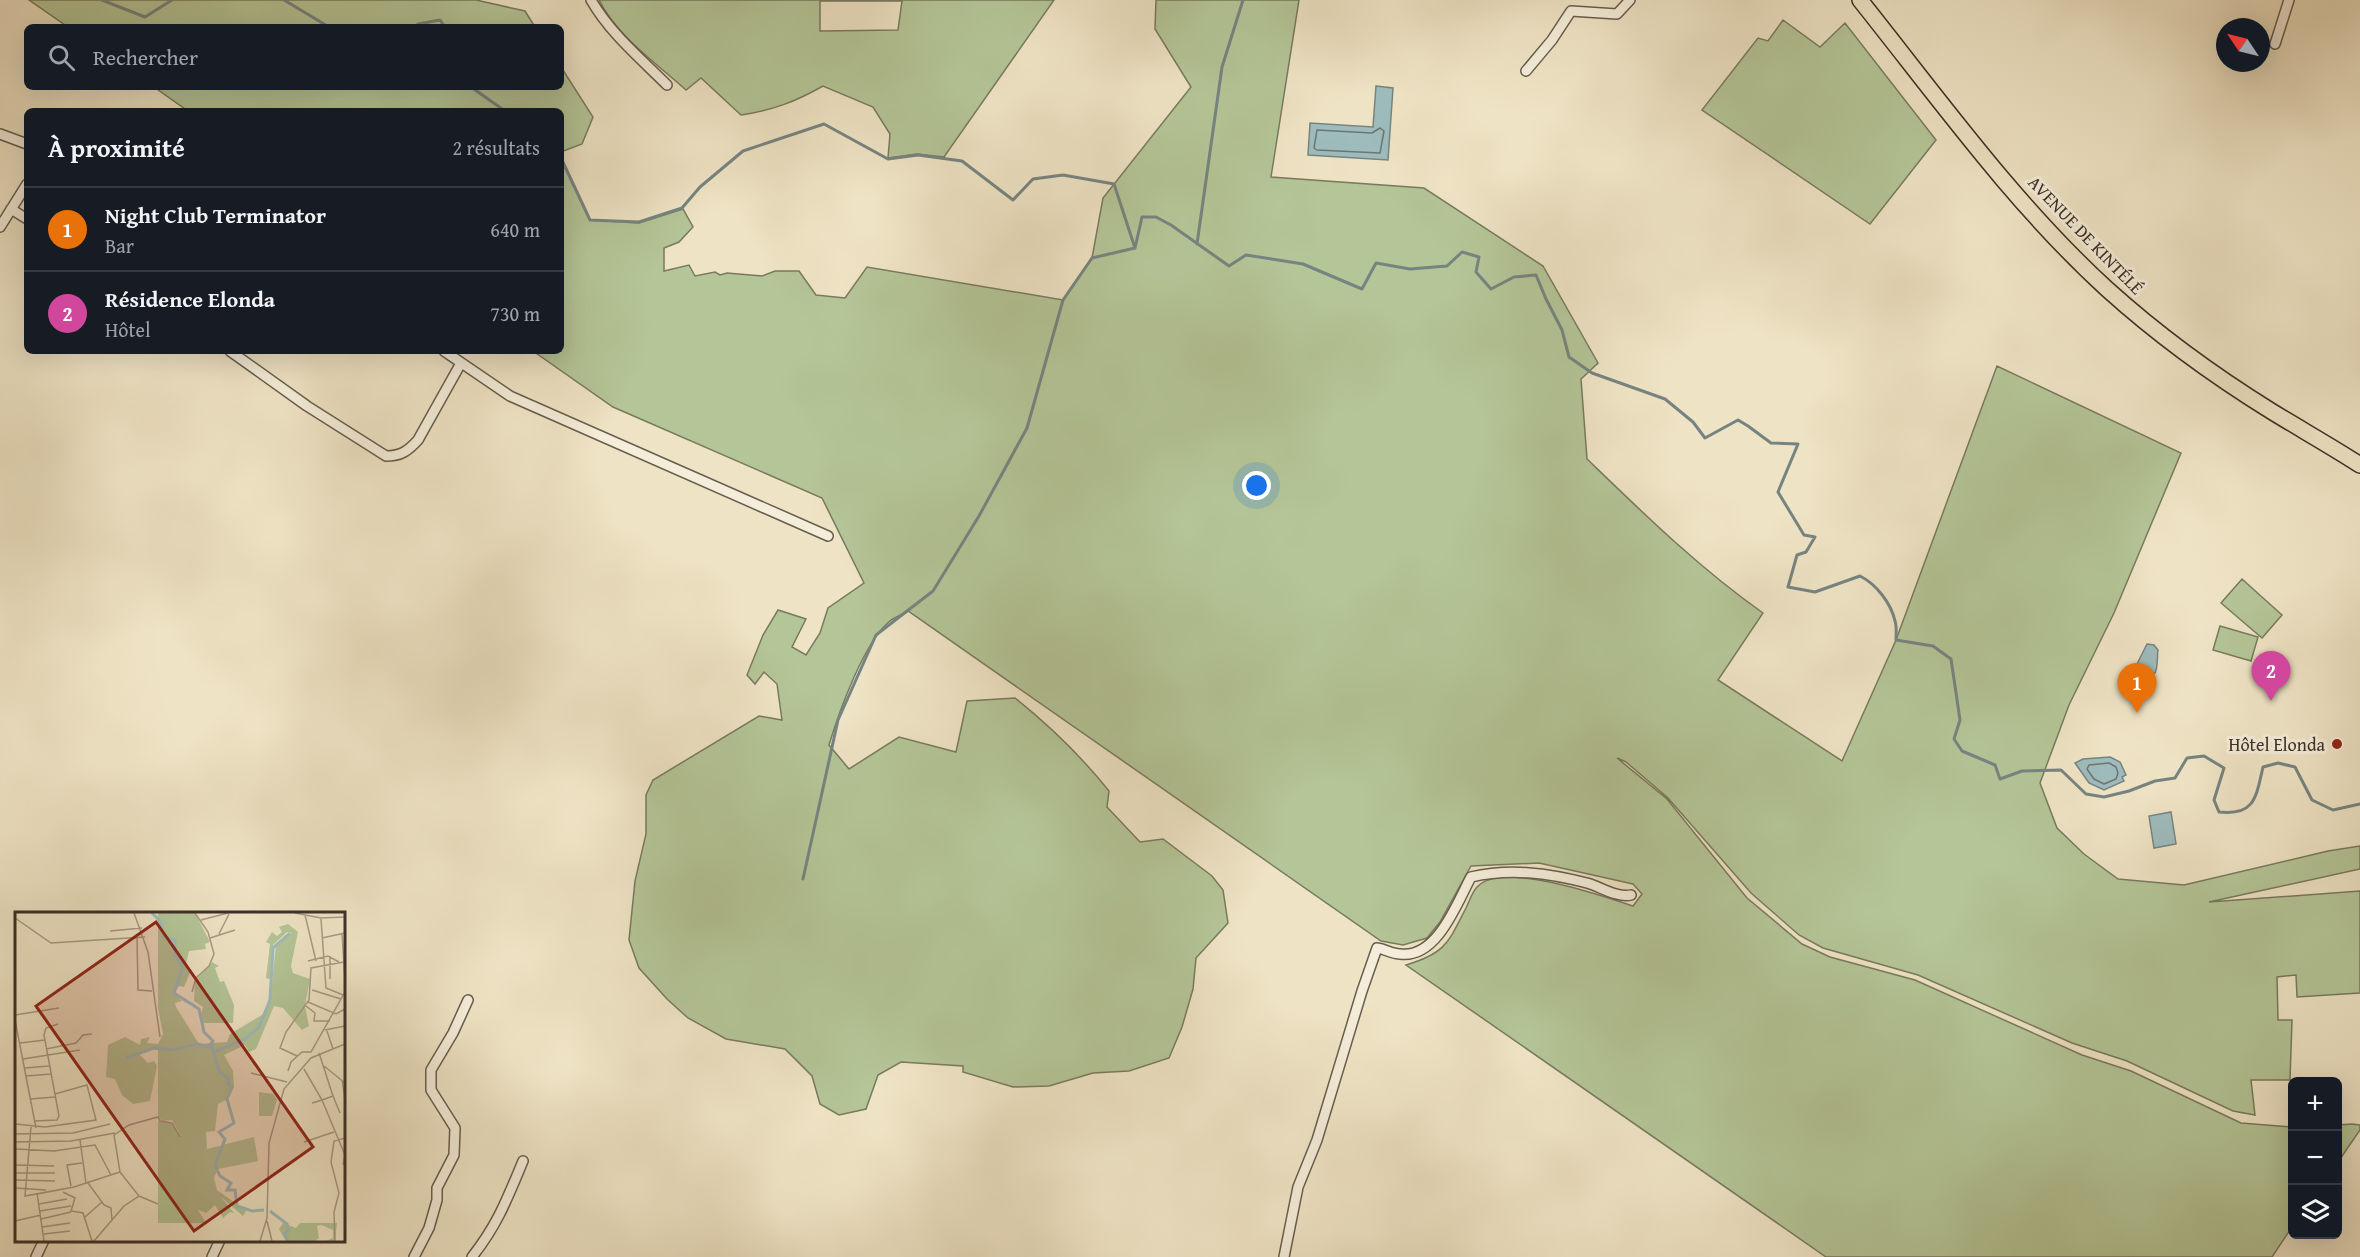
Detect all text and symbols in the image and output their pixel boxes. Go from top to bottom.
north arrow [2216,18,2270,72]
search box [24,24,564,90]
icon: search [45,41,78,74]
text: Rechercher [93,41,198,73]
text: À proximité [48,128,185,167]
text: 2 résultats [452,133,540,162]
street label: AVENUE DE KINTÉLÉ [2022,169,2150,301]
text: Night Club Terminator [105,199,326,231]
text: 1 [62,215,73,244]
text: 640 m [490,215,540,244]
text: Bar [105,231,134,260]
text: Résidence Elonda [105,283,275,315]
text: 2 [62,299,73,328]
text: 730 m [490,299,540,328]
text: Hôtel [105,315,151,344]
your location [1242,471,1271,500]
pin: 2 [2252,652,2290,701]
pin: 1 [2118,664,2156,713]
place label: Hôtel Elonda [2228,731,2325,758]
marker: Hôtel Elonda [2330,737,2344,751]
inset map [15,912,345,1242]
map controls [2288,1077,2342,1239]
button: + [2288,1077,2342,1131]
button: − [2288,1131,2342,1185]
button: layers [2288,1185,2342,1239]

